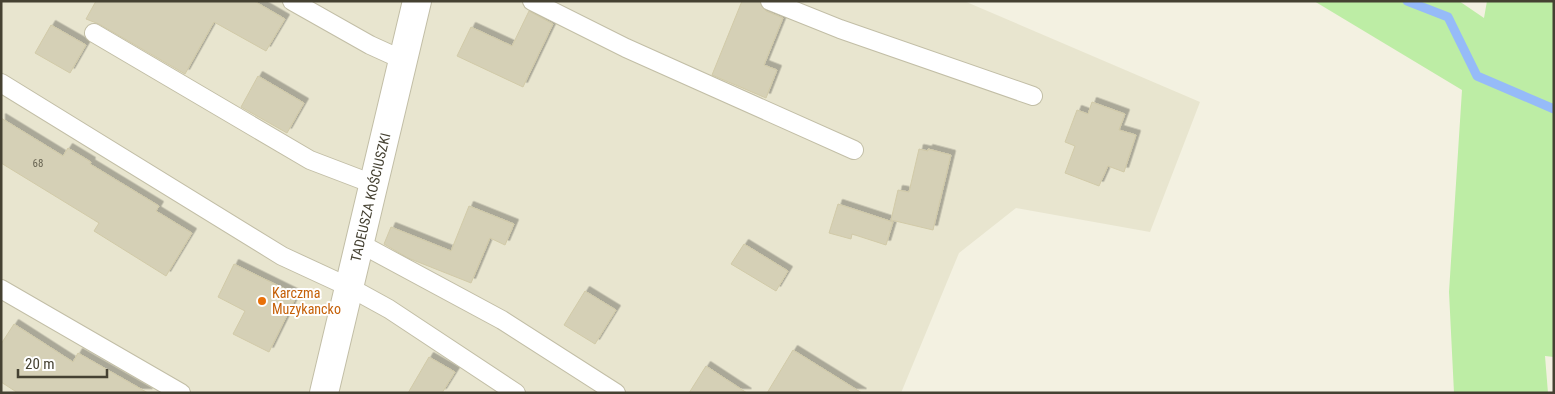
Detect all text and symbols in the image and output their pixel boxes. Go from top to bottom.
street label: TADEUSZA KOŚCIUSZKI [347,131,393,263]
house number: 68 [33,157,43,170]
place label: Karczma Muzykancko [272,285,341,317]
marker: Karczma Muzykancko [256,295,268,307]
scale bar [18,346,106,378]
text: 20 m [25,355,55,373]

